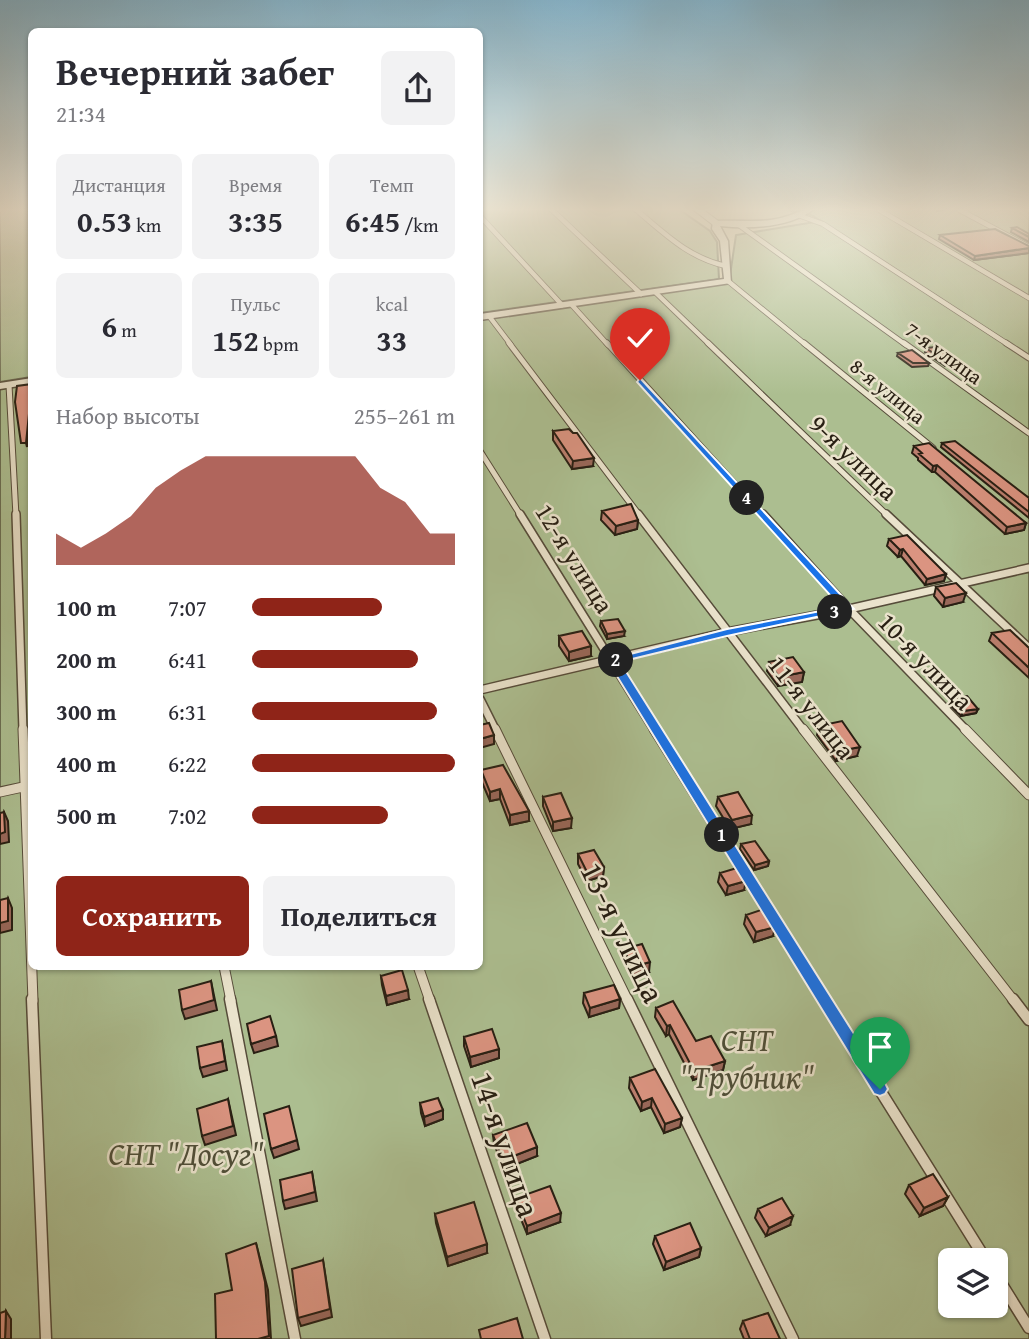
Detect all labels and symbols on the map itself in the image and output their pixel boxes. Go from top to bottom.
pin [610,308,670,380]
street label: 7-я улица [899,314,989,392]
street label: 8-я улица [844,351,932,431]
street label: 9-я улица [801,405,908,510]
pin: 4 [730,480,764,516]
street label: 12-я улица [526,495,624,621]
pin: 3 [818,594,852,630]
street label: 10-я улица [869,603,983,719]
pin: 2 [598,642,634,678]
street label: 11-я улица [759,647,866,768]
pin: 1 [704,818,740,852]
street label: 13-я улица [569,854,678,1011]
park label: СНТ "Трубник" [680,1016,815,1100]
pin [850,1017,910,1089]
street label: 14-я улица [459,1065,553,1224]
park label: СНТ "Досуг" [108,1130,264,1177]

